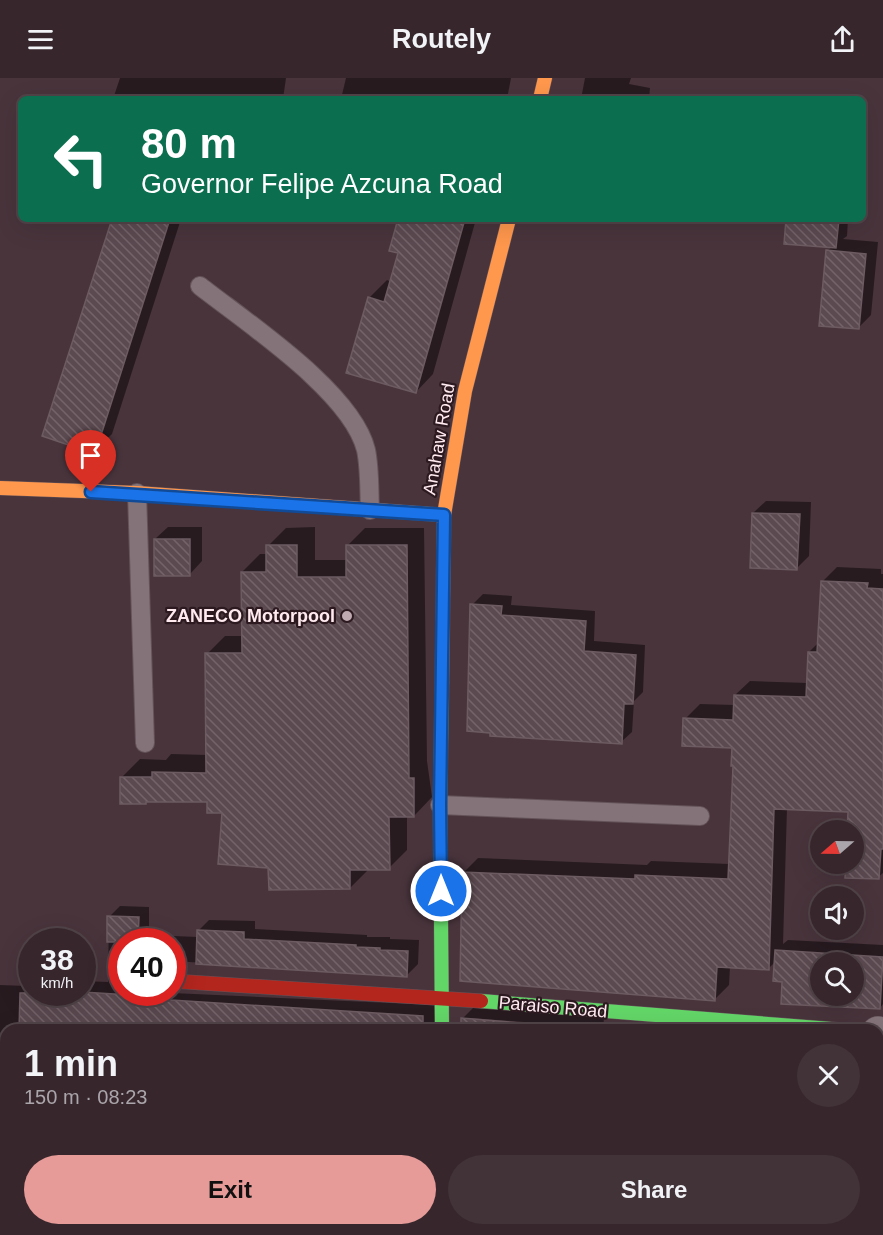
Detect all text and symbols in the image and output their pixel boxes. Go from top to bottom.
icon: menu [24,23,57,56]
icon: share [826,23,859,56]
text: Routely [392,24,491,54]
icon: left [42,120,120,198]
text: 80 m [141,120,237,167]
text: Governor Felipe Azcuna Road [141,169,503,199]
street label: Anahaw Road [419,382,459,496]
pin [65,430,116,492]
icon: arrive [74,439,107,472]
place label: ZANECO Motorpool [166,606,335,626]
marker: ZANECO Motorpool [340,609,354,623]
north arrow [810,820,864,874]
map controls [810,820,864,1006]
position arrow [409,859,473,923]
button: sound [810,886,864,940]
speed limit sign: 40 [108,928,186,1006]
text: 38 [40,943,74,976]
button: search [810,952,864,1006]
text: km/h [41,974,73,991]
street label: Paraiso Road [498,992,608,1022]
text: 1 min [24,1043,118,1084]
button: close [797,1044,860,1107]
text: 150 m · 08:23 [24,1086,147,1108]
button: Exit [24,1155,436,1224]
button: Share [448,1155,860,1224]

